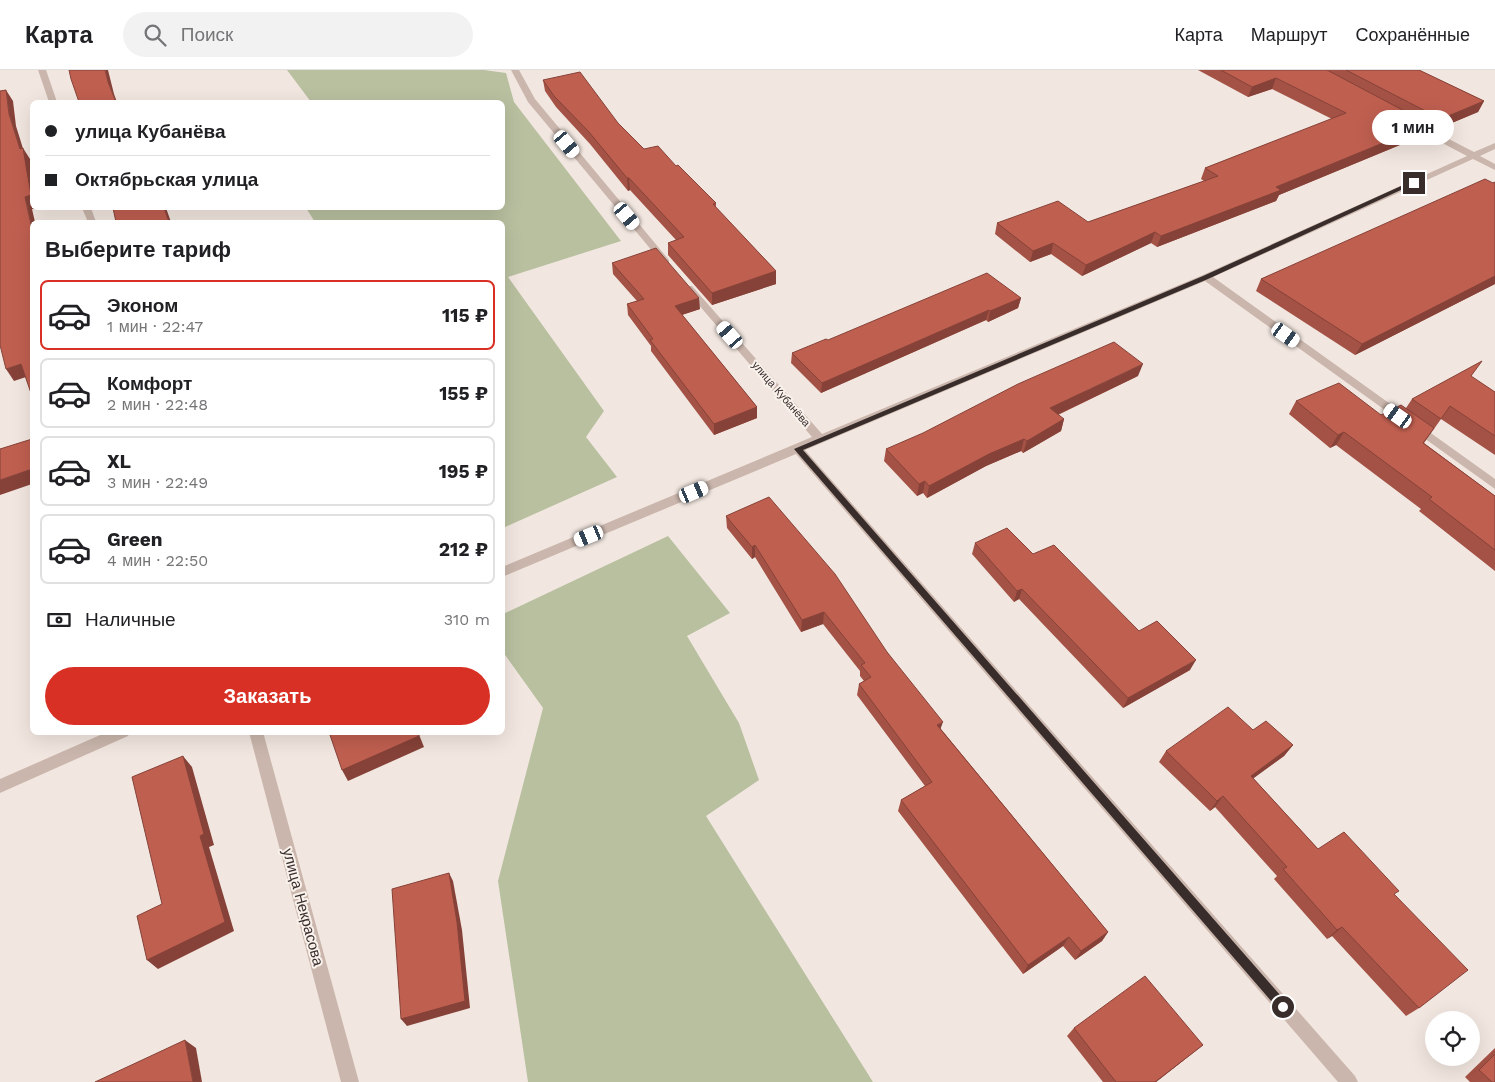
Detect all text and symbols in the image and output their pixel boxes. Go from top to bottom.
search box [123,12,473,57]
text: Карта [25,21,93,49]
icon: search [141,21,169,49]
text: Поиск [181,23,233,46]
text: Карта [1175,24,1223,45]
text: Маршрут [1251,24,1327,45]
text: Сохранённые [1355,24,1470,45]
callout: 1 мин [1373,111,1455,146]
text: 1 мин [1392,118,1434,137]
text: улица Кубанёва [75,120,226,143]
car [551,128,582,160]
text: Октябрьская улица [75,168,258,191]
route end [1403,172,1425,194]
car [611,200,642,232]
text: Выберите тариф [45,237,231,262]
icon: car [47,293,92,338]
text: Эконом [107,294,178,317]
text: 115 ₽ [442,304,488,327]
text: 1 мин · 22:47 [107,317,203,336]
car [714,319,745,351]
car [1269,320,1302,350]
street label: улица Кубанёва [749,359,813,430]
icon: car [47,371,92,416]
text: Комфорт [107,372,192,395]
text: 155 ₽ [439,382,488,405]
text: 2 мин · 22:48 [107,395,208,414]
car [1381,401,1414,431]
icon: car [47,449,92,494]
text: XL [107,450,131,473]
text: 195 ₽ [439,460,488,483]
text: 3 мин · 22:49 [107,473,208,492]
car [677,479,710,505]
car [572,523,605,549]
icon: car [47,527,92,572]
text: Green [107,528,163,551]
text: 212 ₽ [439,538,488,561]
text: 4 мин · 22:50 [107,551,208,570]
icon: cash [45,606,73,634]
text: Наличные [85,608,176,631]
text: 310 m [444,610,490,629]
button: Заказать [45,667,490,725]
street label: улица Некрасова [279,846,328,968]
route start [1272,996,1294,1018]
map controls [1425,1011,1480,1066]
button: locate [1425,1011,1480,1066]

